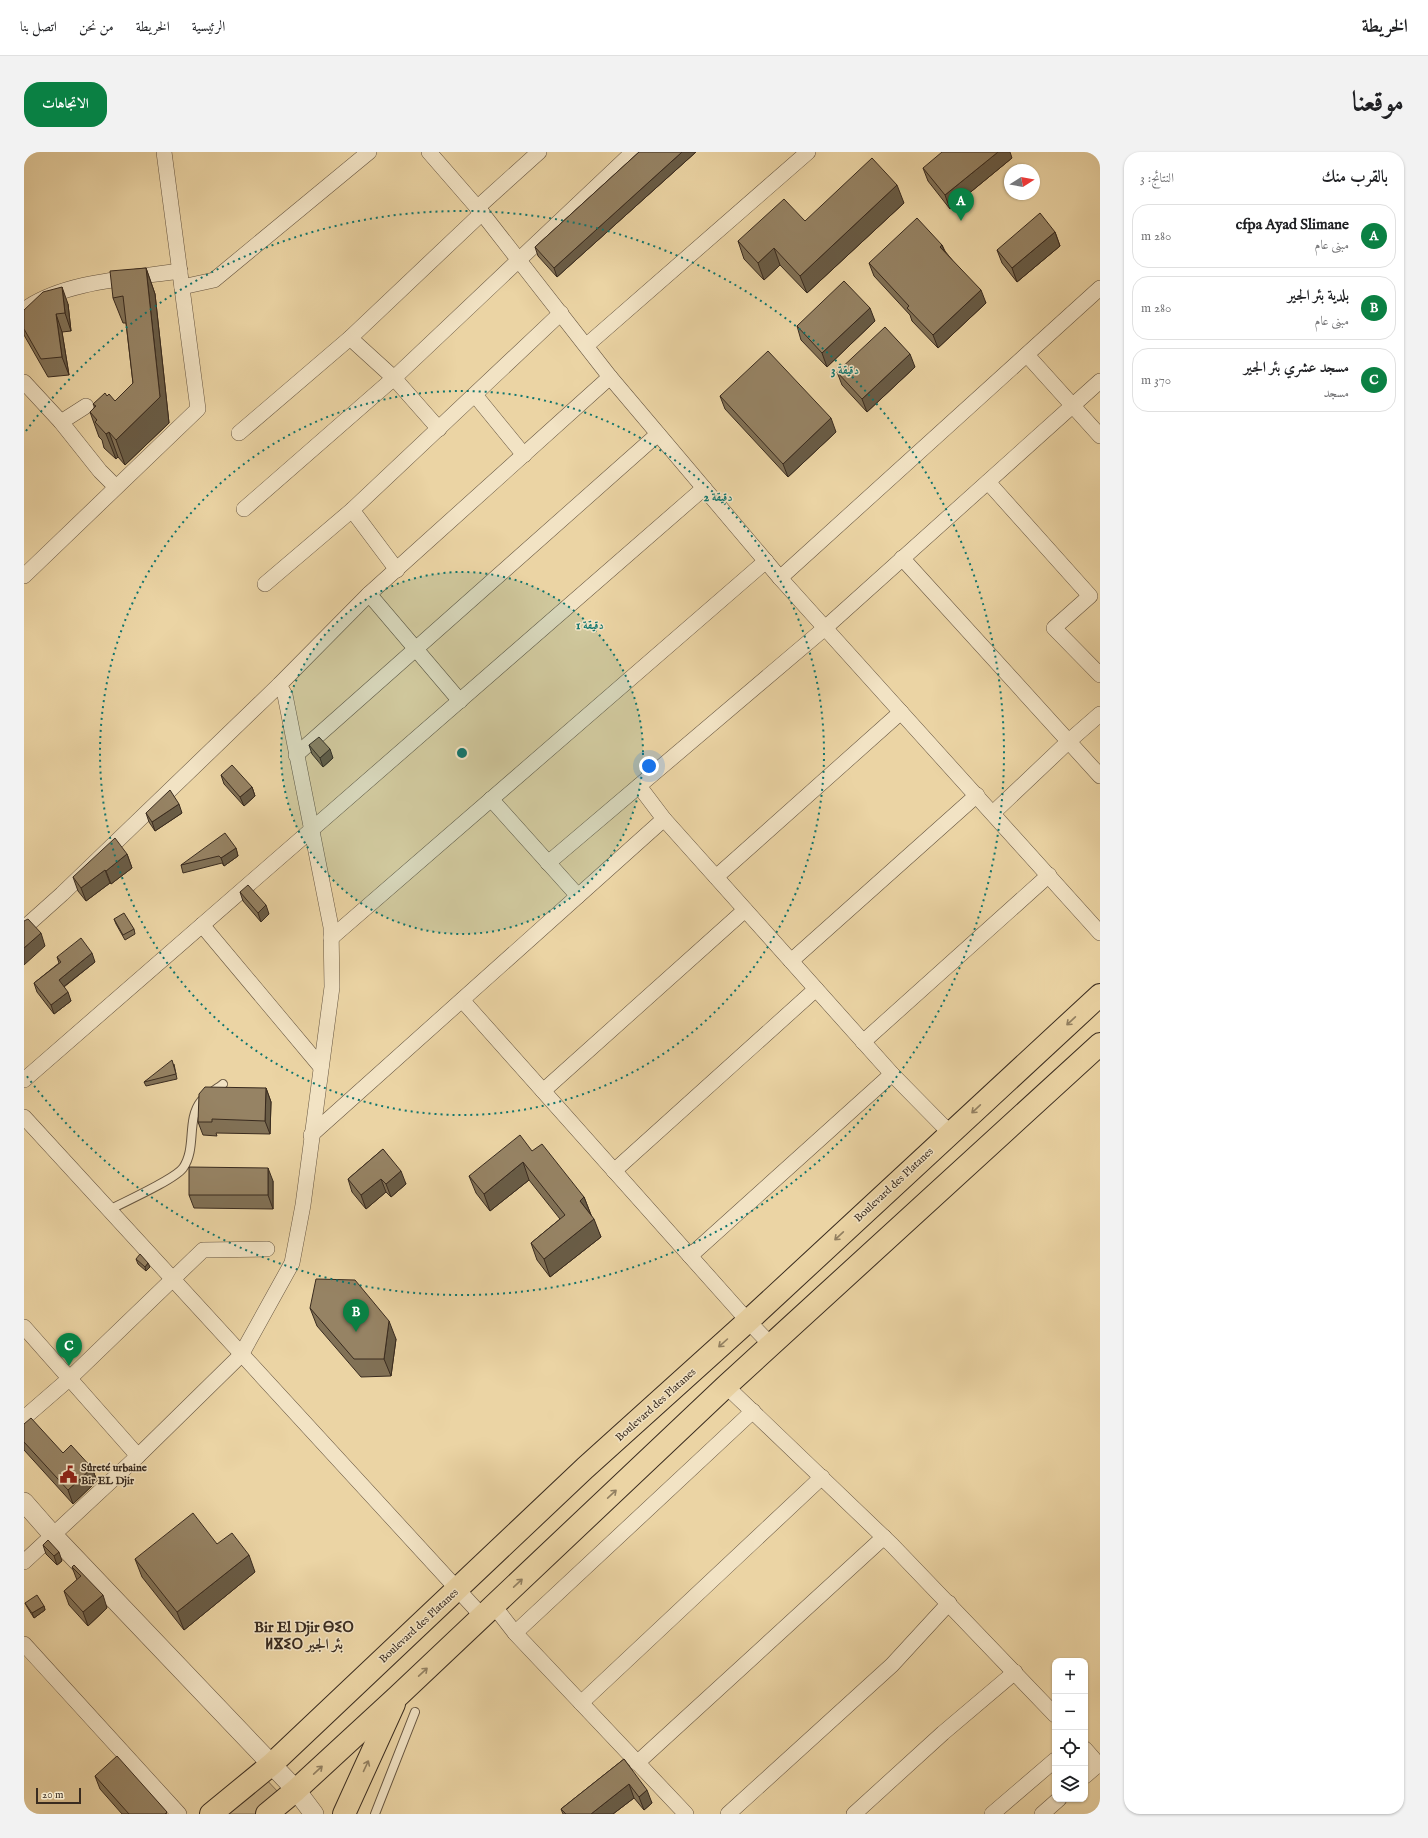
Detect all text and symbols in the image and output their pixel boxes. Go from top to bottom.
text: الخريطة [1362,15,1408,39]
text: اتصل بنا [20,18,57,36]
text: من نحن [79,18,114,36]
text: الخريطة [136,18,170,36]
text: الرئيسية [192,18,225,36]
button: الاتجاهات [24,82,107,127]
text: موقعنا [1352,86,1404,121]
north arrow [1004,164,1040,200]
text: بالقرب منك [1321,167,1388,188]
text: النتائج: 3 [1140,170,1174,187]
pin: A [948,188,974,221]
text: cfpa Ayad Slimane [1236,215,1349,234]
text: 280 m [1141,228,1171,245]
text: A [1370,228,1378,245]
text: مبنى عام [1315,237,1349,254]
text: بلدية بئر الجير [1288,286,1349,305]
text: 280 m [1141,300,1171,317]
text: B [1370,300,1378,317]
text: مبنى عام [1315,313,1349,330]
text: مسجد عشري بئر الجير [1244,358,1349,377]
text: 3 دقيقة [831,363,859,378]
text: 370 m [1141,372,1171,389]
text: C [1369,372,1379,389]
text: مسجد [1323,385,1349,402]
text: 2 دقيقة [703,490,733,505]
text: 1 دقيقة [576,618,604,633]
centre of rings [455,746,469,760]
your location [639,756,659,776]
one-way arrow [1066,1016,1076,1026]
one-way arrow [971,1105,981,1114]
street label: Boulevard des Platanes [851,1145,937,1225]
one-way arrow [835,1231,845,1240]
pin: B [343,1299,369,1332]
pin: C [56,1333,82,1366]
one-way arrow [719,1338,729,1347]
street label: Boulevard des Platanes [613,1365,699,1445]
place label: Sûreté urbaine Bir EL Djir [81,1461,147,1488]
public building icon: Sûreté urbaine Bir EL Djir [58,1464,78,1484]
one-way arrow [607,1489,617,1498]
one-way arrow [513,1578,523,1588]
street label: Boulevard des Platanes [376,1586,462,1666]
district label: Bir El Djir ⴱⵉⵔ ⵍⴵⵉⵔ بئر الجير [254,1618,354,1654]
map controls [1052,1658,1088,1802]
button: + [1052,1658,1088,1694]
one-way arrow [418,1667,428,1677]
button: − [1052,1694,1088,1730]
button: locate [1052,1730,1088,1766]
one-way arrow [363,1760,370,1772]
one-way arrow [313,1765,323,1775]
button: layers [1052,1766,1088,1802]
scale bar [36,1786,81,1805]
text: 20 m [42,1788,63,1802]

